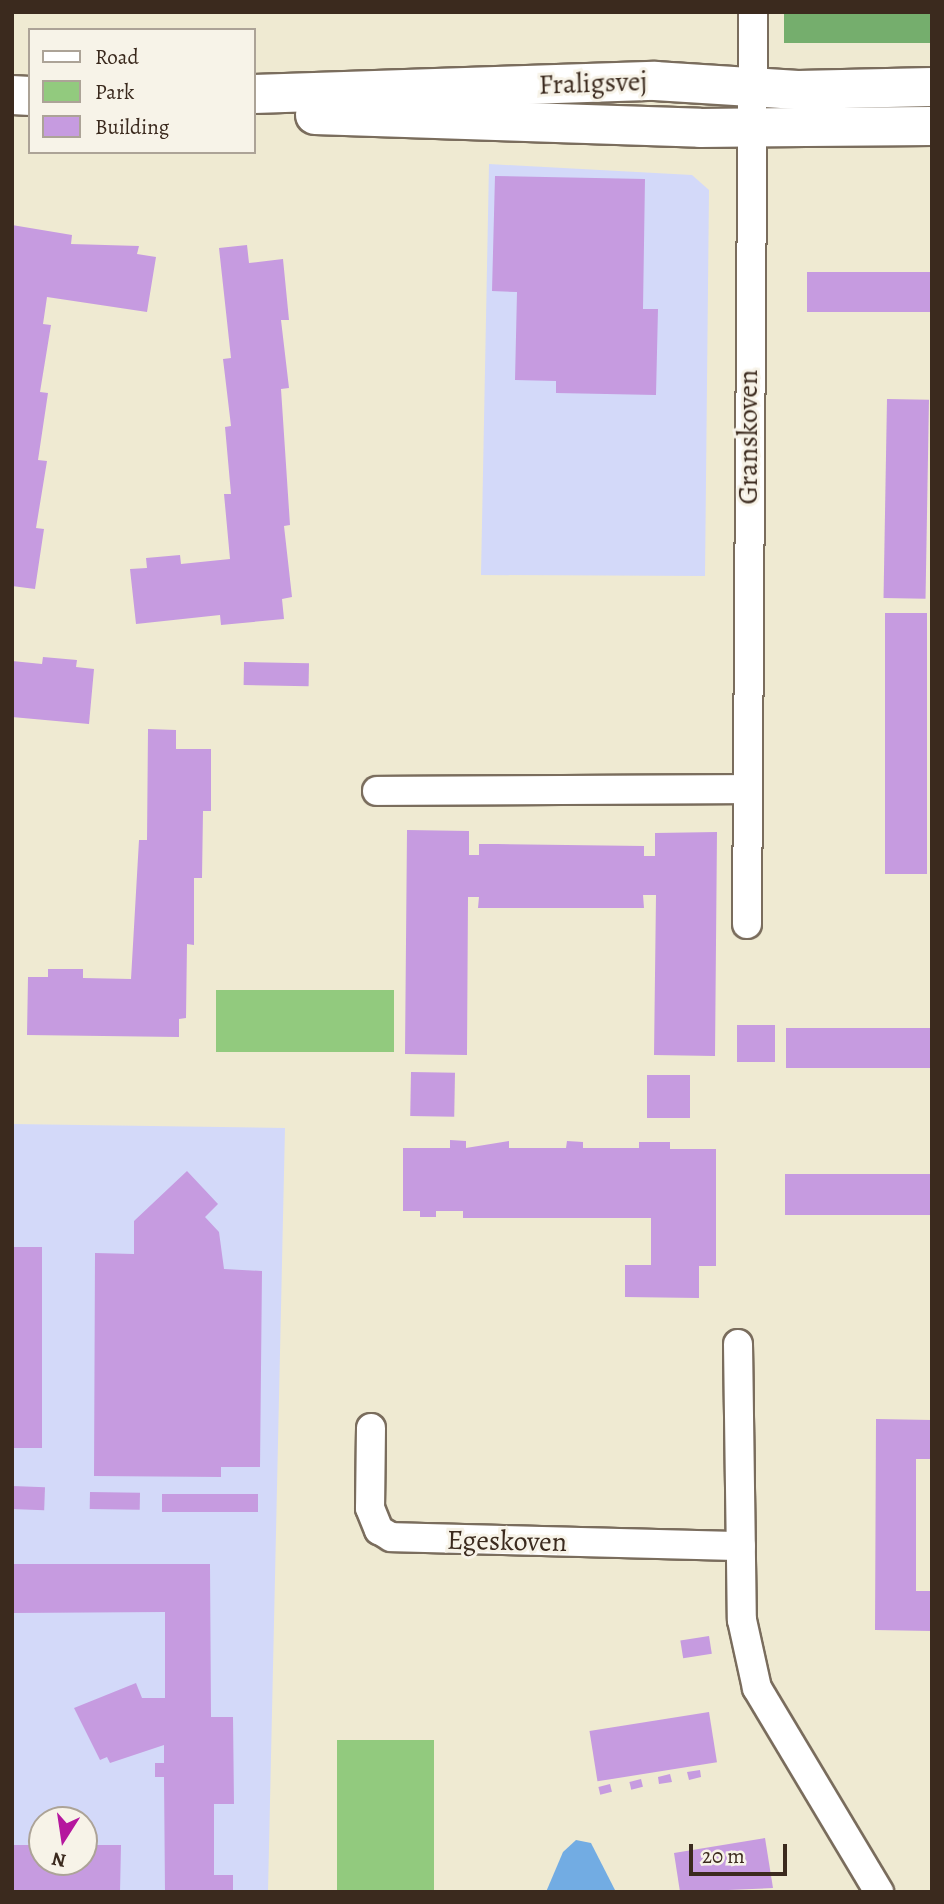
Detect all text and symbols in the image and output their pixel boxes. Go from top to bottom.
legend [28,28,256,154]
text: Road [95,43,139,71]
street label: Fraligsvej [538,64,648,102]
text: Park [95,78,134,106]
text: Building [95,113,169,141]
street label: Granskoven [731,370,765,504]
street label: Egeskoven [447,1523,567,1559]
north arrow [28,1806,98,1876]
scale bar [692,1830,790,1874]
text: 20 m [702,1842,745,1870]
text: N [50,1845,69,1874]

